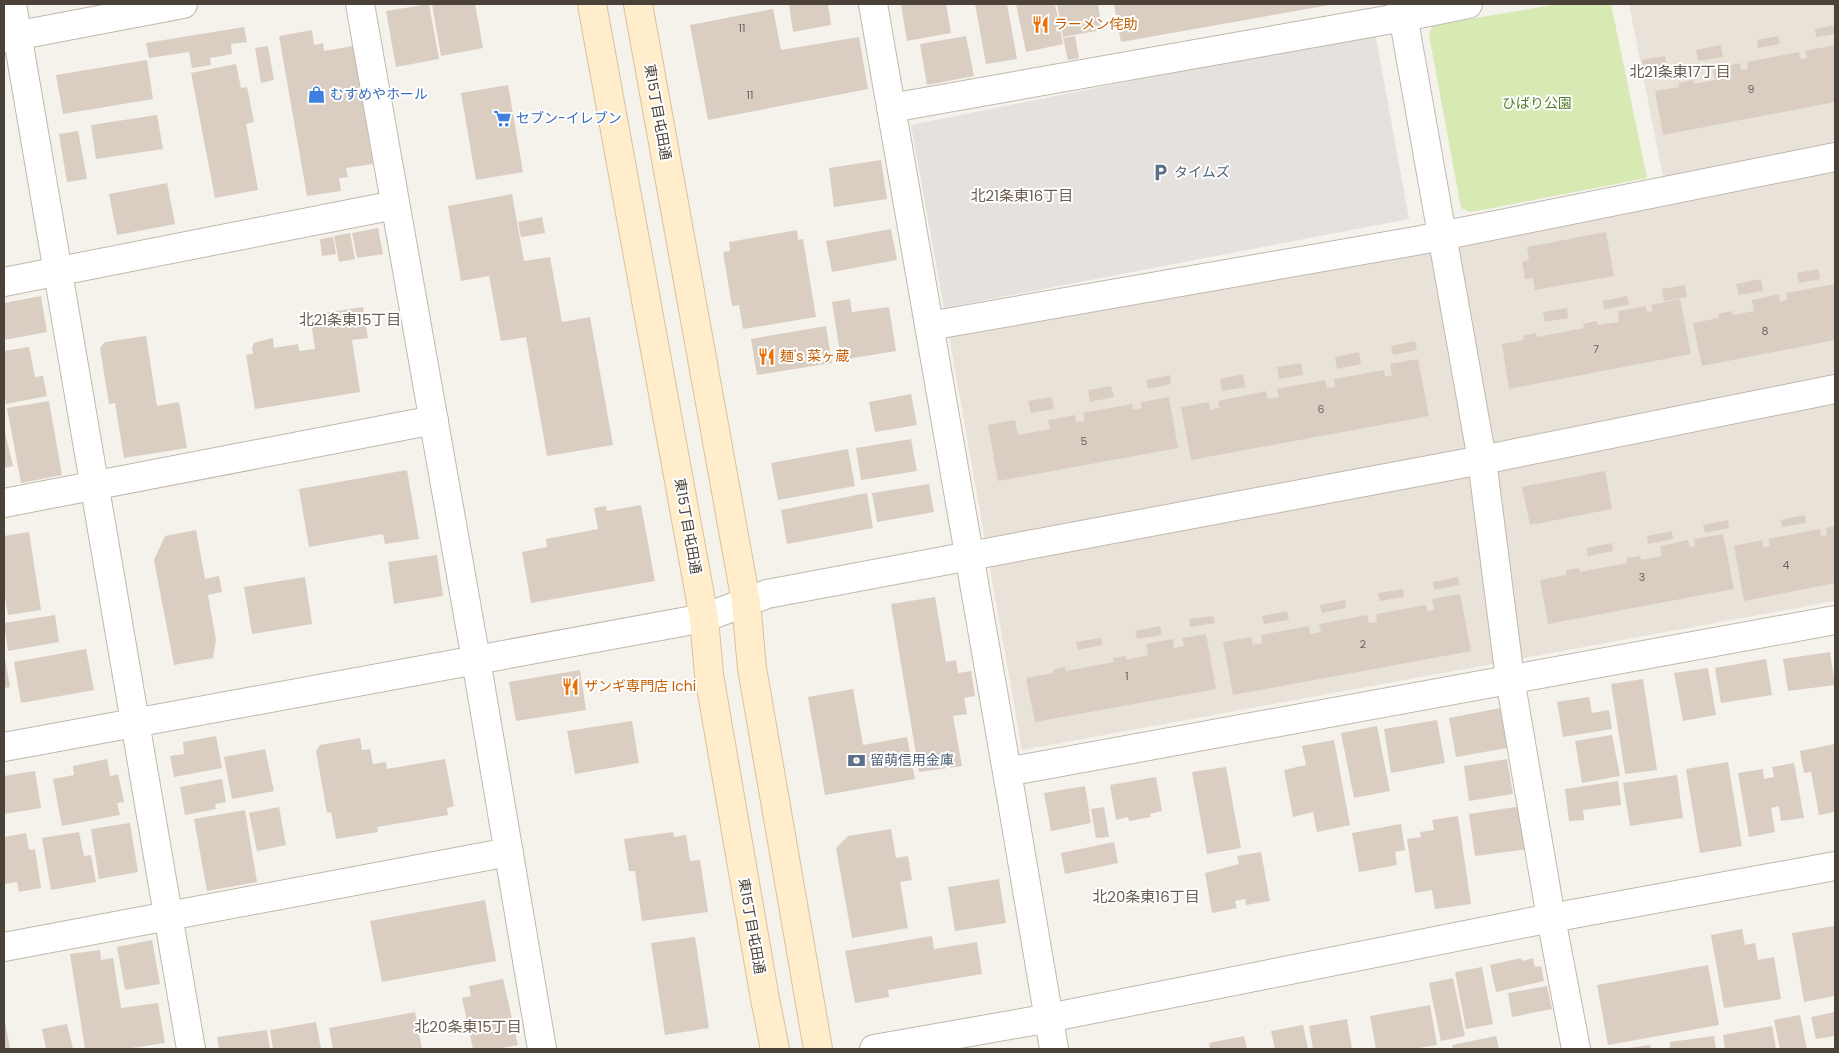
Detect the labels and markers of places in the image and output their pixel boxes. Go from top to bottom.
restaurant icon: ラーメン侘助 [1030,14,1050,34]
place label: ラーメン侘助 [1054,14,1137,34]
shop icon: むすめやホール [306,84,326,104]
place label: むすめやホール [330,84,428,104]
supermarket icon: セブン-イレブン [492,108,512,128]
place label: セブン-イレブン [516,108,622,128]
parking icon: タイムズ [1150,162,1170,182]
place label: タイムズ [1174,162,1230,182]
restaurant icon: 麺's 菜ヶ蔵 [756,346,776,366]
place label: 麺's 菜ヶ蔵 [780,346,849,366]
restaurant icon: ザンギ専門店 Ichi [560,676,580,696]
place label: ザンギ専門店 Ichi [584,676,696,696]
bank icon: 留萌信用金庫 [846,750,866,770]
place label: 留萌信用金庫 [870,750,954,770]

